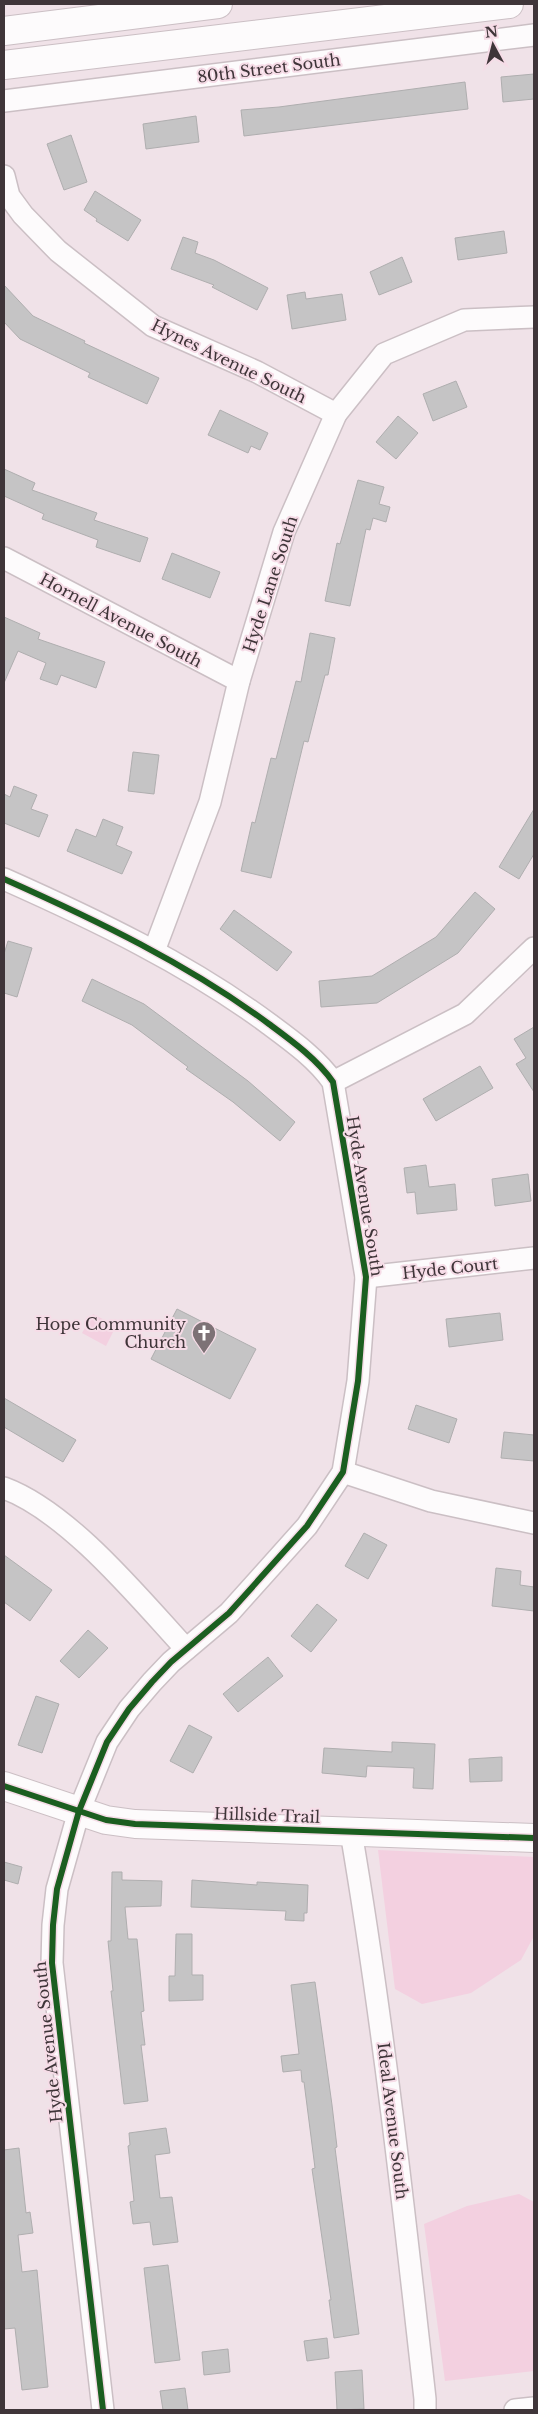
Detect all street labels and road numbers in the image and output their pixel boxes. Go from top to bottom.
street label: 80th Street South [196,49,342,87]
street label: Hynes Avenue South [148,315,310,407]
street label: Hyde Lane South [238,513,302,655]
street label: Hornell Avenue South [36,569,206,671]
street label: Hyde Avenue South [342,1114,388,1278]
street label: Hyde Court [401,1253,499,1283]
street label: Hillside Trail [214,1803,320,1827]
street label: Hyde Avenue South [30,1960,66,2124]
street label: Ideal Avenue South [373,2041,413,2201]

